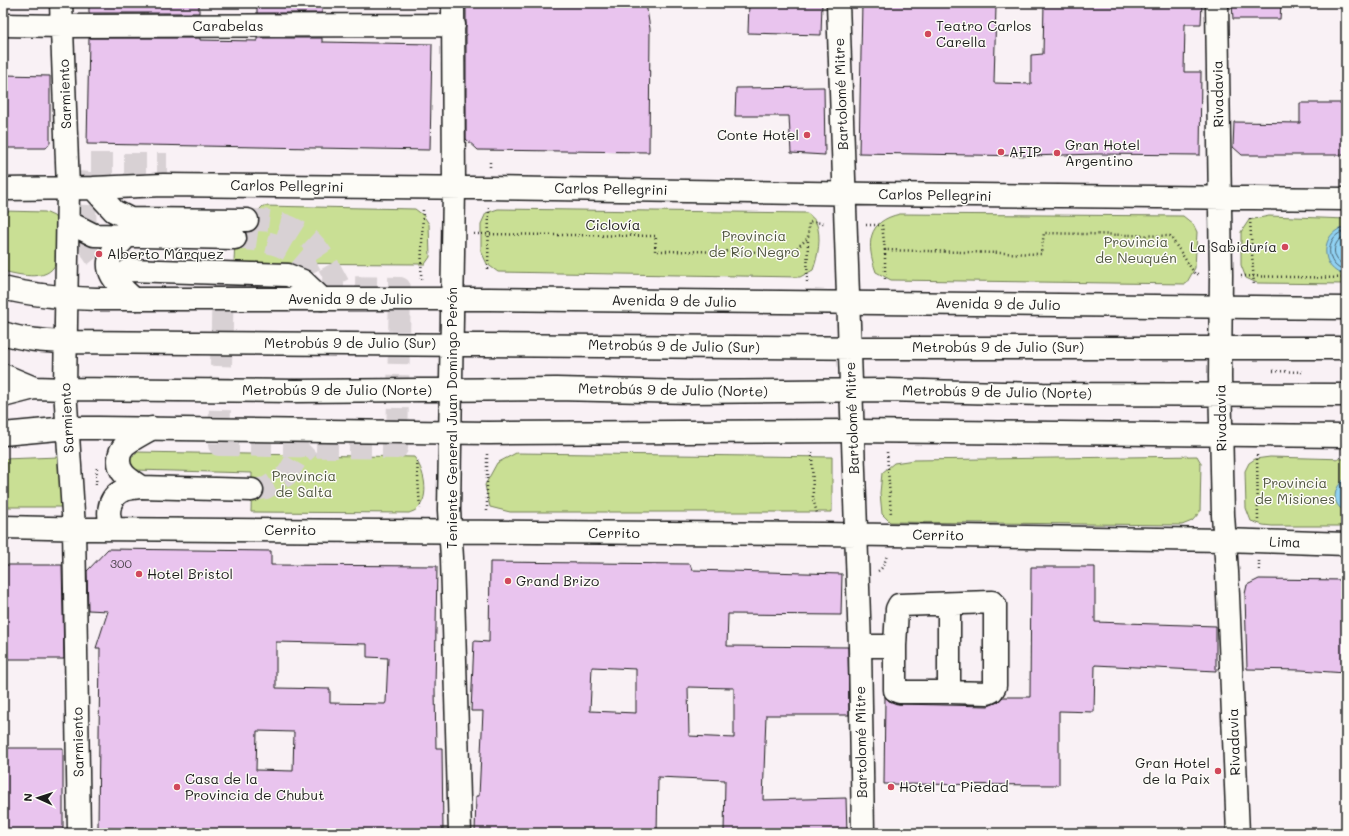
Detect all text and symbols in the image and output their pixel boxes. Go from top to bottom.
street label: Carabelas [192,16,264,35]
place label: Teatro Carlos Carella [936,16,1032,51]
marker: Teatro Carlos Carella [923,29,933,39]
street label: Bartolomé Mitre [829,38,852,150]
street label: Sarmiento [54,59,75,129]
street label: Rivadavia [1207,60,1228,128]
place label: Conte Hotel [717,125,799,144]
marker: Conte Hotel [802,130,812,140]
place label: Gran Hotel Argentino [1065,135,1140,170]
place label: AFIP [1009,142,1042,161]
marker: AFIP [996,147,1006,157]
marker: Gran Hotel Argentino [1052,148,1062,158]
street label: Carlos Pellegrini [230,175,344,196]
street label: Carlos Pellegrini [554,178,668,199]
street label: Carlos Pellegrini [878,184,992,205]
street label: Ciclovía [586,215,640,234]
park label: Provincia de Río Negro [709,226,799,261]
park label: Provincia de Neuquén [1095,232,1177,267]
place label: La Sabiduría [1190,237,1277,256]
marker: La Sabiduría [1280,242,1290,252]
place label: Alberto Márquez [107,244,224,263]
marker: Alberto Márquez [94,249,104,259]
street label: Teniente General Juan Domingo Perón [442,287,461,549]
street label: Avenida 9 de Julio [288,289,412,308]
street label: Avenida 9 de Julio [612,290,737,311]
street label: Avenida 9 de Julio [936,293,1061,314]
street label: Metrobús 9 de Julio (Sur) [264,333,436,352]
street label: Metrobús 9 de Julio (Sur) [588,335,760,357]
street label: Metrobús 9 de Julio (Sur) [912,337,1084,356]
street label: Bartolomé Mitre [840,362,863,474]
street label: Metrobús 9 de Julio (Norte) [578,378,768,401]
street label: Metrobús 9 de Julio (Norte) [242,380,432,399]
street label: Metrobús 9 de Julio (Norte) [902,380,1092,403]
street label: Sarmiento [55,383,78,453]
street label: Rivadavia [1210,384,1231,452]
park label: Provincia de Salta [272,466,336,501]
park label: Provincia de Misiones [1255,473,1335,508]
street label: Cerrito [264,520,316,539]
street label: Cerrito [588,523,640,542]
street label: Cerrito [912,525,964,544]
street label: Lima [1269,531,1301,552]
house number: 300 [110,555,133,571]
place label: Hotel Bristol [147,564,233,583]
marker: Hotel Bristol [134,569,144,579]
place label: Grand Brizo [516,571,599,590]
marker: Grand Brizo [503,576,513,586]
street label: Bartolomé Mitre [850,686,871,798]
street label: Sarmiento [67,707,88,777]
street label: Rivadavia [1223,708,1244,776]
place label: Gran Hotel de la Paix [1135,753,1210,788]
marker: Gran Hotel de la Paix [1213,766,1223,776]
place label: Casa de la Provincia de Chubut [185,769,324,804]
place label: Hotel La Piedad [899,777,1009,796]
north arrow [18,778,58,818]
marker: Casa de la Provincia de Chubut [172,782,182,792]
marker: Hotel La Piedad [886,782,896,792]
text: N [20,793,35,802]

